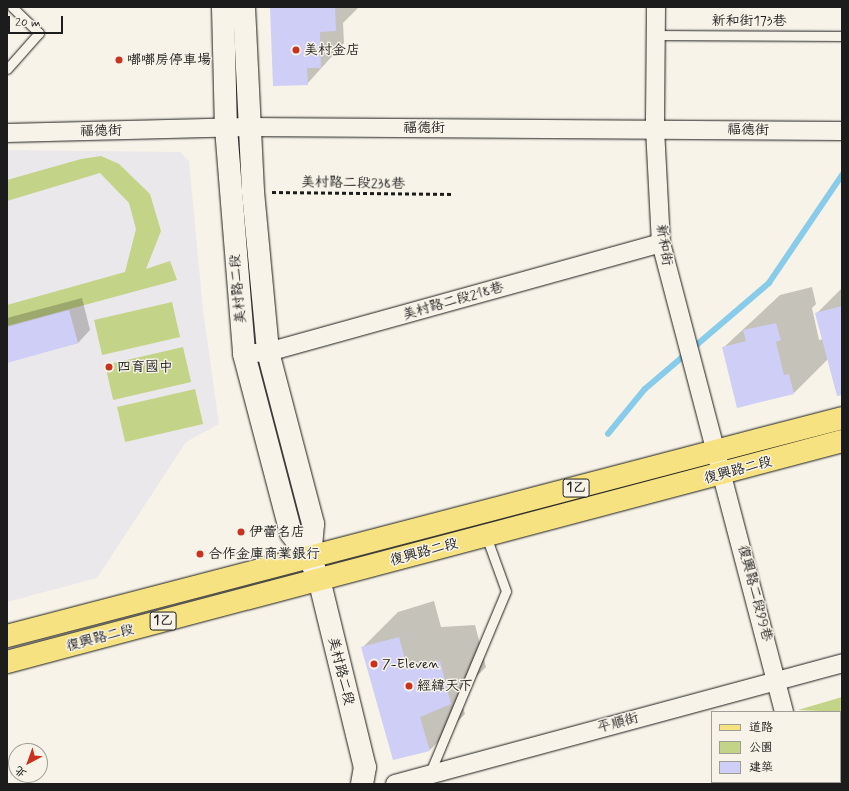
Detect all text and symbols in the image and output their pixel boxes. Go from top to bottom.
scale bar [10,8,65,34]
street label: 新和街173巷 [711,13,787,29]
text: 20 m [15,15,41,31]
place label: 美村金店 [304,42,360,58]
marker: 美村金店 [291,45,301,55]
place label: 嘟嘟房停車場 [127,52,211,68]
marker: 嘟嘟房停車場 [114,55,124,65]
street label: 福德街 [403,120,445,136]
street label: 福德街 [727,121,769,139]
street label: 福德街 [80,122,122,140]
street label: 美村路二段238巷 [301,174,405,192]
street label: 新和街 [652,223,676,267]
street label: 美村路二段 [227,253,249,325]
street label: 美村路二段218巷 [400,279,506,323]
place label: 四育國中 [117,359,173,375]
marker: 四育國中 [104,362,114,372]
street label: 復興路二段 [702,453,774,487]
road number: 1乙 [562,477,590,499]
place label: 伊蕾名店 [249,524,305,540]
marker: 伊蕾名店 [236,527,246,537]
street label: 復興路二段 [388,535,460,569]
street label: 復興路二段99巷 [734,543,776,643]
place label: 合作金庫商業銀行 [208,546,320,562]
marker: 合作金庫商業銀行 [195,549,205,559]
road number: 1乙 [149,610,177,632]
street label: 復興路二段 [64,621,136,655]
street label: 美村路二段 [324,635,358,707]
place label: 7-Eleven [382,656,440,672]
marker: 7-Eleven [369,659,379,669]
place label: 經緯天下 [417,678,473,694]
marker: 經緯天下 [404,681,414,691]
street label: 平順街 [596,709,640,737]
legend [711,711,841,783]
text: 道路 [749,720,773,736]
text: 公園 [749,740,773,756]
north arrow [8,743,48,783]
text: 建築 [749,760,773,776]
text: 北 [12,762,30,780]

